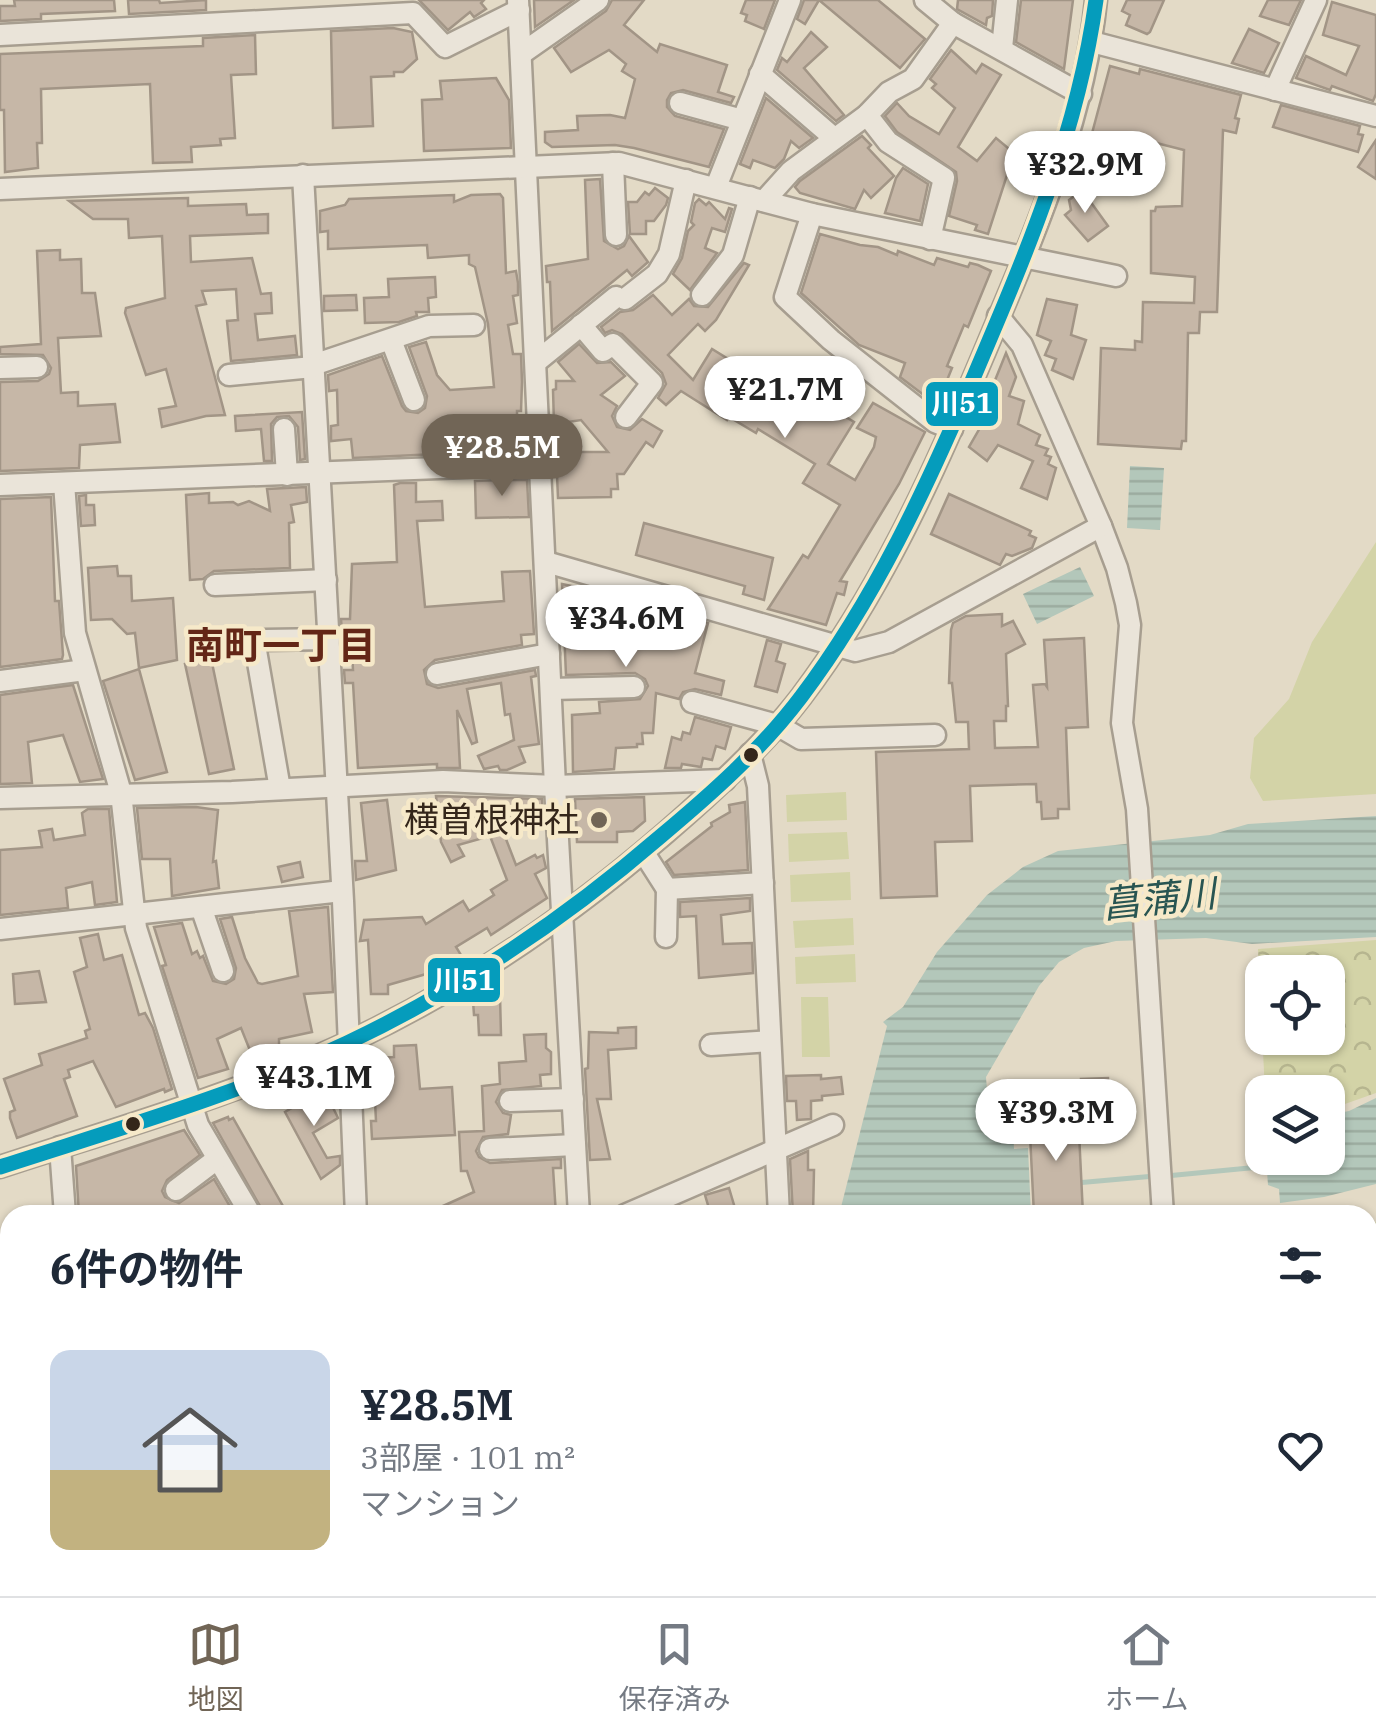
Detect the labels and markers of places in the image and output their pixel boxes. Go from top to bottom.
pin: ¥32.9M [1004,131,1166,216]
pin: ¥21.7M [704,356,866,441]
pin: ¥28.5M [421,414,583,499]
pin: ¥34.6M [545,585,707,670]
unlabelled marker [741,745,761,765]
place label: 横曽根神社 [404,796,579,842]
marker: 横曽根神社 [588,809,610,831]
pin: ¥43.1M [233,1044,395,1129]
pin: ¥39.3M [975,1079,1137,1164]
unlabelled marker [123,1114,143,1134]

